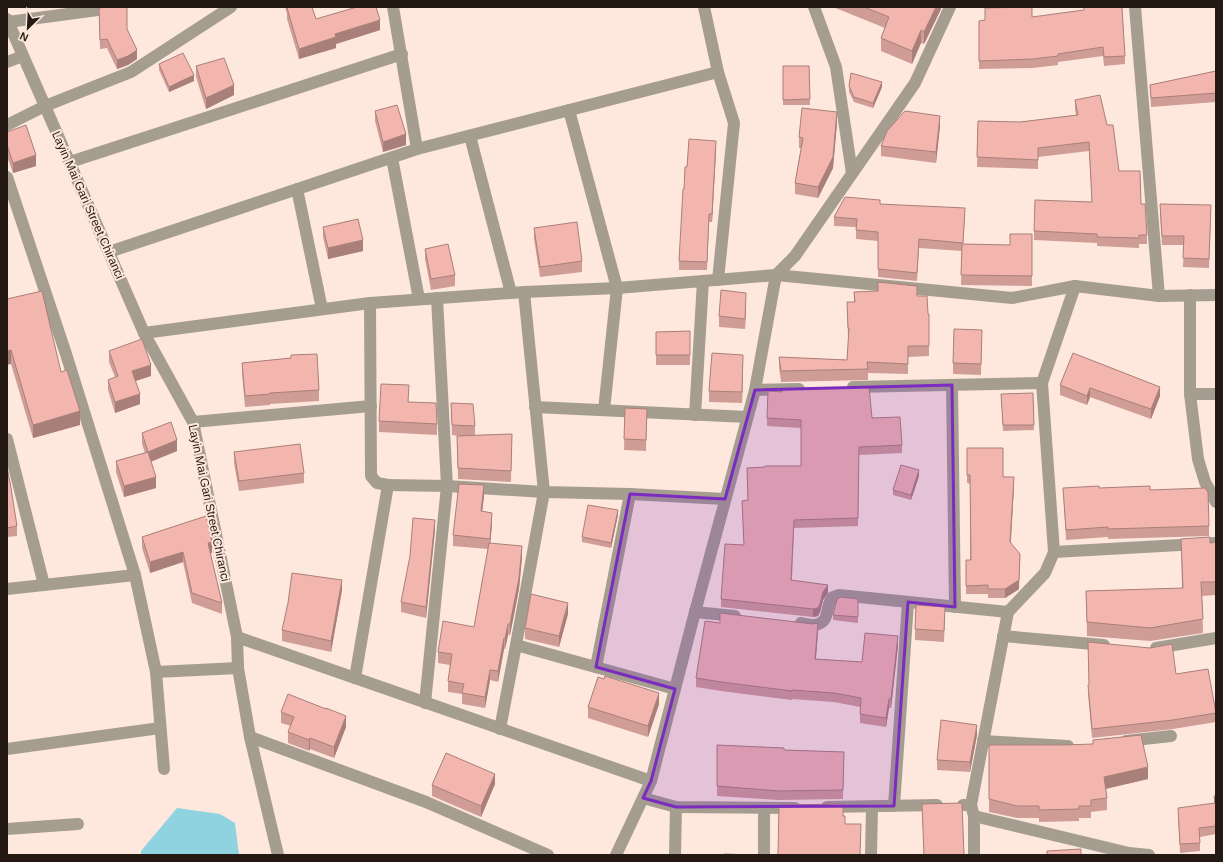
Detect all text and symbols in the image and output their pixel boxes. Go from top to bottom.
north arrow [8,8,48,48]
text: N [18,30,30,44]
street label: Layin Mai Gari Street Chiranci [49,129,127,281]
street label: Layin Mai Gari Street Chiranci [186,423,232,583]

